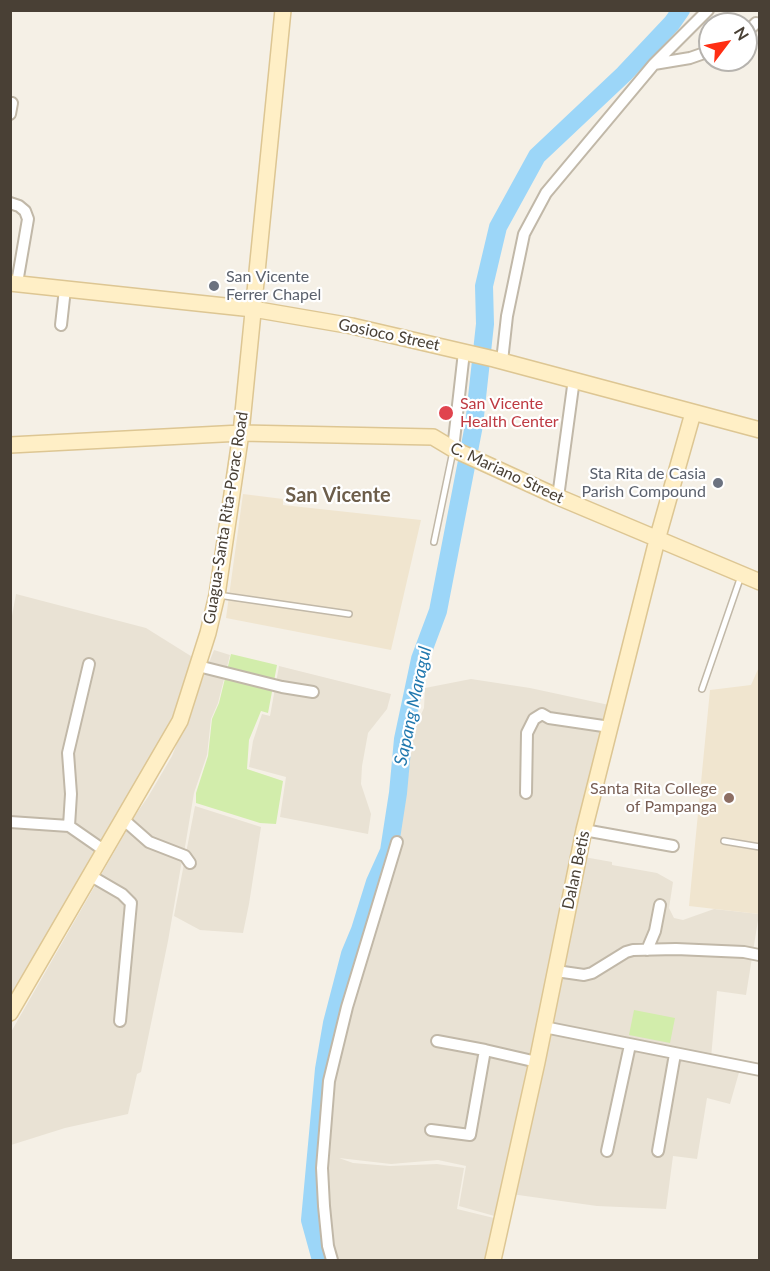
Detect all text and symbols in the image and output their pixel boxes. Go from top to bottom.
north arrow [698,12,758,72]
text: N [731,23,753,44]
place label: San Vicente Ferrer Chapel [226,267,321,305]
marker: San Vicente Ferrer Chapel [207,279,221,293]
street label: Gosioco Street [336,315,442,355]
place label: San Vicente Health Center [460,394,559,432]
marker: San Vicente Health Center [437,404,455,422]
street label: Guagua-Santa Rita-Porac Road [200,410,252,626]
street label: C. Mariano Street [447,438,567,508]
place label: Sta Rita de Casia Parish Compound [581,464,706,502]
marker: Sta Rita de Casia Parish Compound [711,476,725,490]
district label: San Vicente [285,484,391,508]
water label: Sapang Maragul [390,645,436,767]
place label: Santa Rita College of Pampanga [590,779,717,817]
marker: Santa Rita College of Pampanga [722,791,736,805]
street label: Dalan Betis [558,829,594,911]

